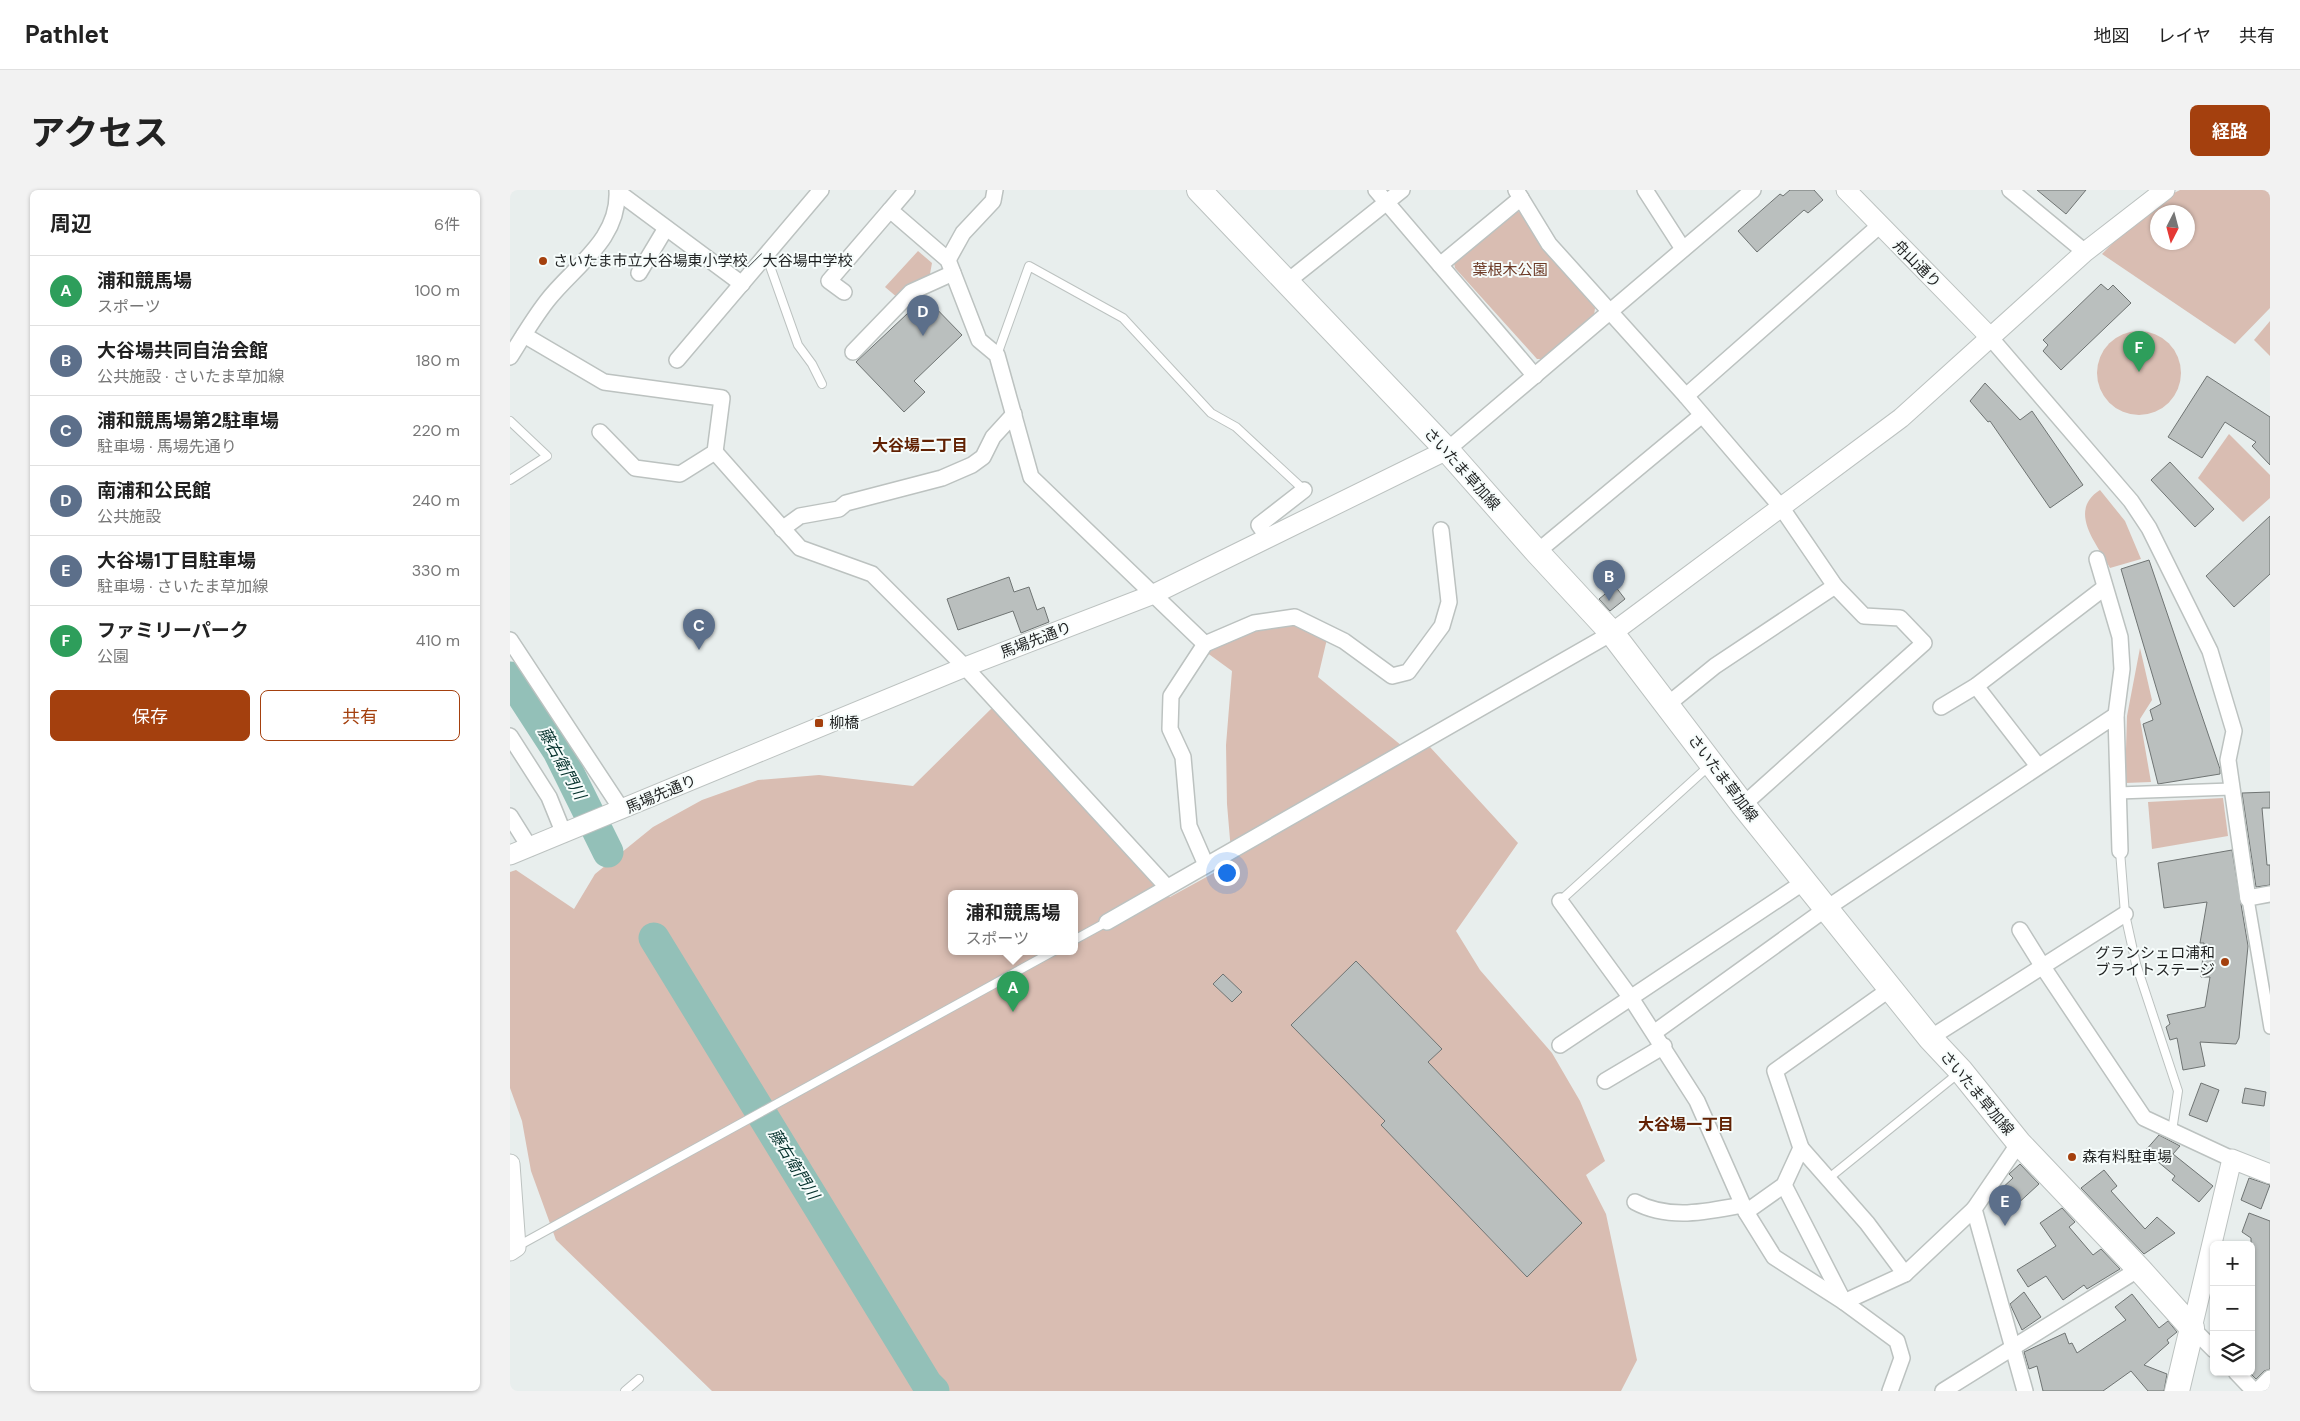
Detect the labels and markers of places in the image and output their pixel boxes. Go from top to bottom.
place label: さいたま市立大谷場東小学校／大谷場中学校 [553,251,853,271]
marker: さいたま市立大谷場東小学校／大谷場中学校 [537,255,549,267]
pin: D [907,295,939,336]
pin: F [2123,331,2155,372]
pin: B [1593,560,1625,601]
pin: C [683,609,715,650]
place label: 柳橋 [829,713,859,733]
marker: 柳橋 [813,717,825,729]
place label: グランシェロ浦和 ブライトステージ [2095,943,2215,980]
marker: グランシェロ浦和 ブライトステージ [2219,956,2231,968]
pin: A [997,971,1029,1012]
place label: 森有料駐車場 [2082,1147,2172,1167]
marker: 森有料駐車場 [2066,1151,2078,1163]
pin: E [1989,1185,2021,1226]

